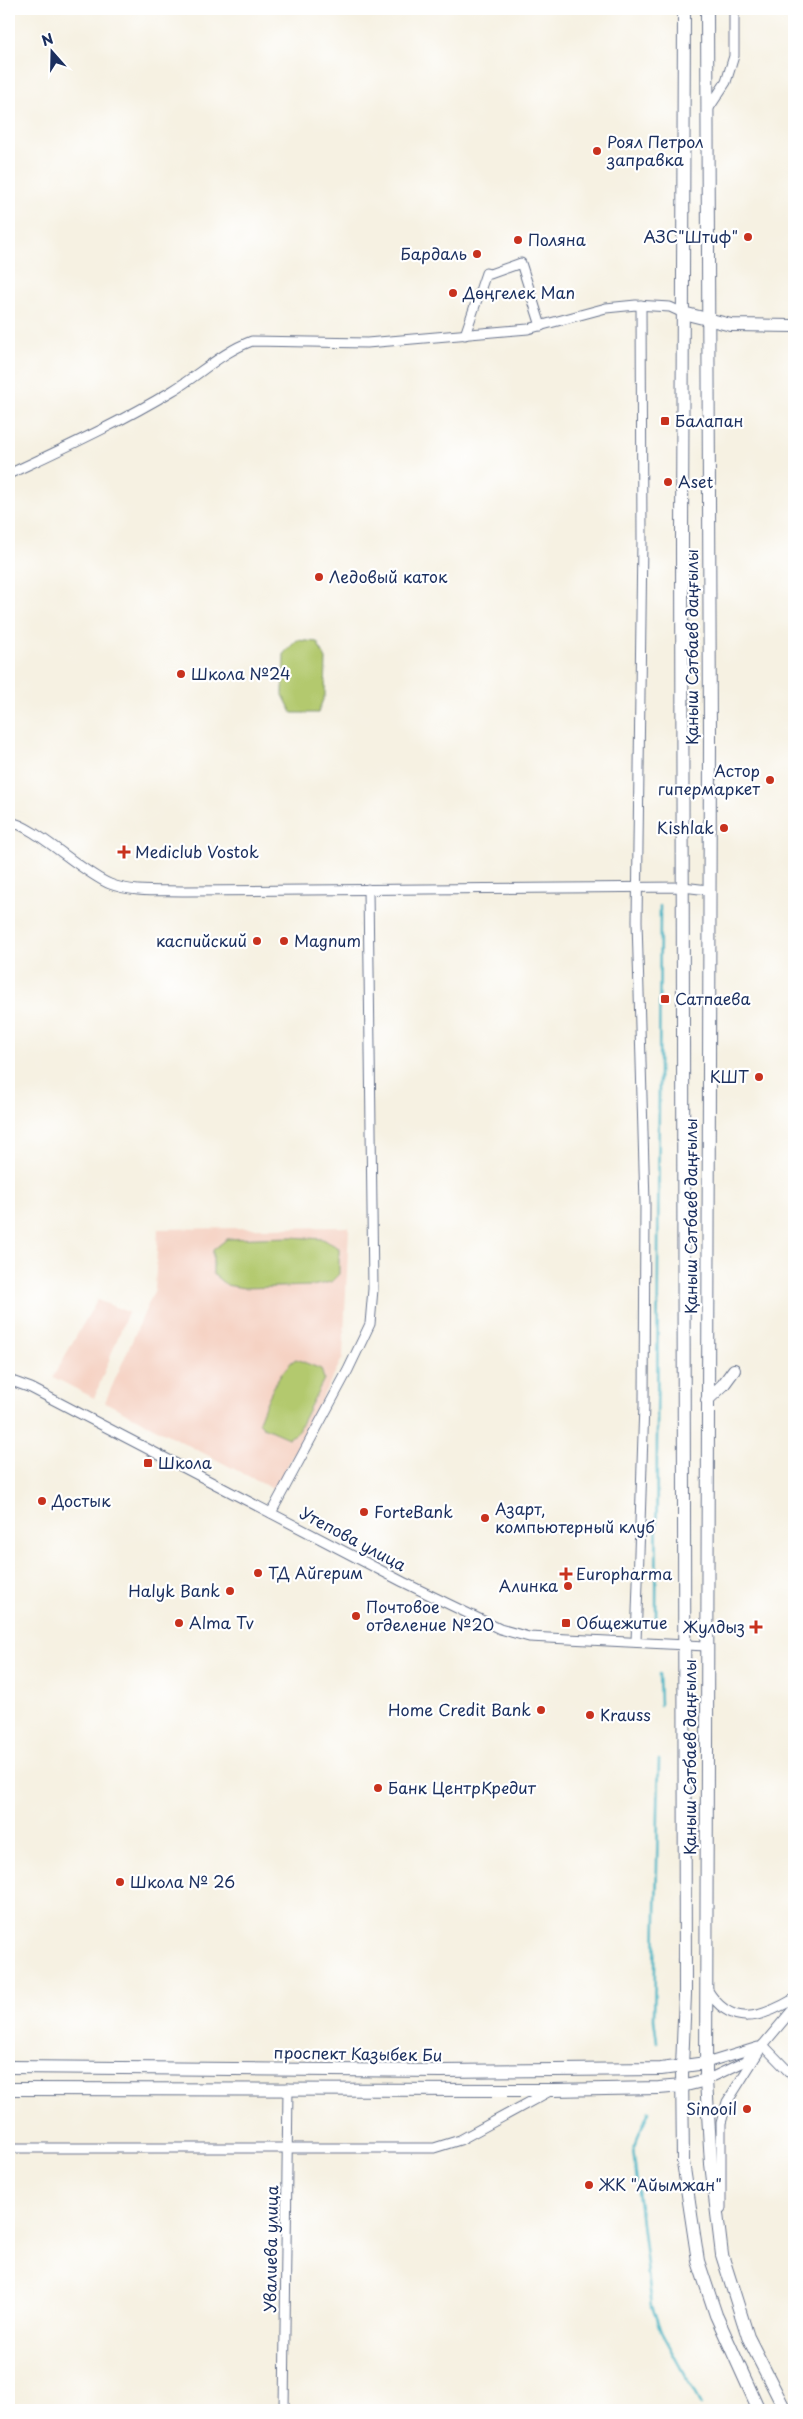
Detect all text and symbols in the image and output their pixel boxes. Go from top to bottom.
north arrow [28,28,78,78]
text: N [39,28,56,51]
place label: Роял Петрол заправка [606,129,704,171]
marker: Роял Петрол заправка [591,145,603,157]
place label: АЗС"Штиф" [643,224,738,248]
place label: Поляна [528,227,586,251]
marker: АЗС"Штиф" [742,231,754,243]
marker: Поляна [512,234,524,246]
place label: Бардаль [400,241,467,265]
marker: Бардаль [471,248,483,260]
place label: Дөңгелек Man [462,280,575,304]
marker: Дөңгелек Man [447,287,459,299]
place label: Балапан [675,408,743,432]
marker: Балапан [659,415,671,427]
place label: Aset [678,469,713,493]
marker: Aset [662,476,674,488]
street label: Қаныш Сәтбаев даңғылы [679,549,703,745]
place label: Ледовый каток [329,564,448,588]
marker: Ледовый каток [313,571,325,583]
place label: Школа №24 [191,661,291,685]
marker: Школа №24 [175,668,187,680]
place label: Астор гипермаркет [658,758,760,800]
marker: Астор гипермаркет [764,774,776,786]
place label: Kishlak [657,815,714,839]
marker: Kishlak [718,822,730,834]
place label: Mediclub Vostok [135,839,259,863]
marker: Mediclub Vostok [117,845,131,859]
place label: каспийский [156,928,247,952]
place label: Magnum [294,928,361,952]
marker: каспийский [251,935,263,947]
marker: Magnum [278,935,290,947]
place label: Сатпаева [675,986,751,1010]
marker: Сатпаева [659,993,671,1005]
place label: КШТ [710,1064,749,1088]
marker: КШТ [753,1071,765,1083]
street label: Қаныш Сәтбаев даңғылы [678,1118,702,1314]
place label: Школа [158,1450,212,1474]
marker: Школа [142,1457,154,1469]
place label: Достык [51,1488,111,1512]
marker: Достык [36,1495,48,1507]
place label: Азарт, компьютерный клуб [495,1496,655,1538]
place label: ForteBank [374,1499,453,1523]
street label: Утепова улица [296,1500,411,1576]
marker: ForteBank [358,1506,370,1518]
marker: Азарт, компьютерный клуб [479,1512,491,1524]
place label: ТД Айгерим [268,1560,364,1584]
place label: Europharma [576,1561,672,1585]
marker: ТД Айгерим [252,1567,264,1579]
marker: Europharma [560,1568,572,1580]
place label: Алинка [499,1573,558,1597]
place label: Halyk Bank [128,1578,220,1602]
marker: Алинка [562,1580,574,1592]
marker: Halyk Bank [224,1585,236,1597]
place label: Почтовое отделение №20 [366,1594,494,1636]
place label: Alma Tv [189,1610,255,1634]
marker: Почтовое отделение №20 [350,1610,362,1622]
place label: Общежитие [576,1610,667,1634]
place label: Жулдыз [683,1614,745,1638]
marker: Alma Tv [173,1617,185,1629]
marker: Общежитие [560,1617,572,1629]
marker: Жулдыз [749,1620,763,1634]
street label: Қаныш Сәтбаев даңғылы [677,1659,701,1855]
place label: Home Credit Bank [388,1697,531,1721]
place label: Krauss [600,1702,651,1726]
marker: Home Credit Bank [535,1704,547,1716]
marker: Krauss [584,1709,596,1721]
place label: Банк ЦентрКредит [388,1775,537,1799]
marker: Банк ЦентрКредит [372,1782,384,1794]
place label: Школа № 26 [130,1869,235,1893]
marker: Школа № 26 [114,1876,126,1888]
street label: проспект Казыбек Би [273,2040,443,2066]
place label: Sinooil [686,2096,737,2120]
marker: Sinooil [741,2103,753,2115]
place label: ЖК "Айымжан" [598,2172,722,2196]
marker: ЖК "Айымжан" [583,2179,595,2191]
street label: Увалиева улица [257,2185,283,2313]

